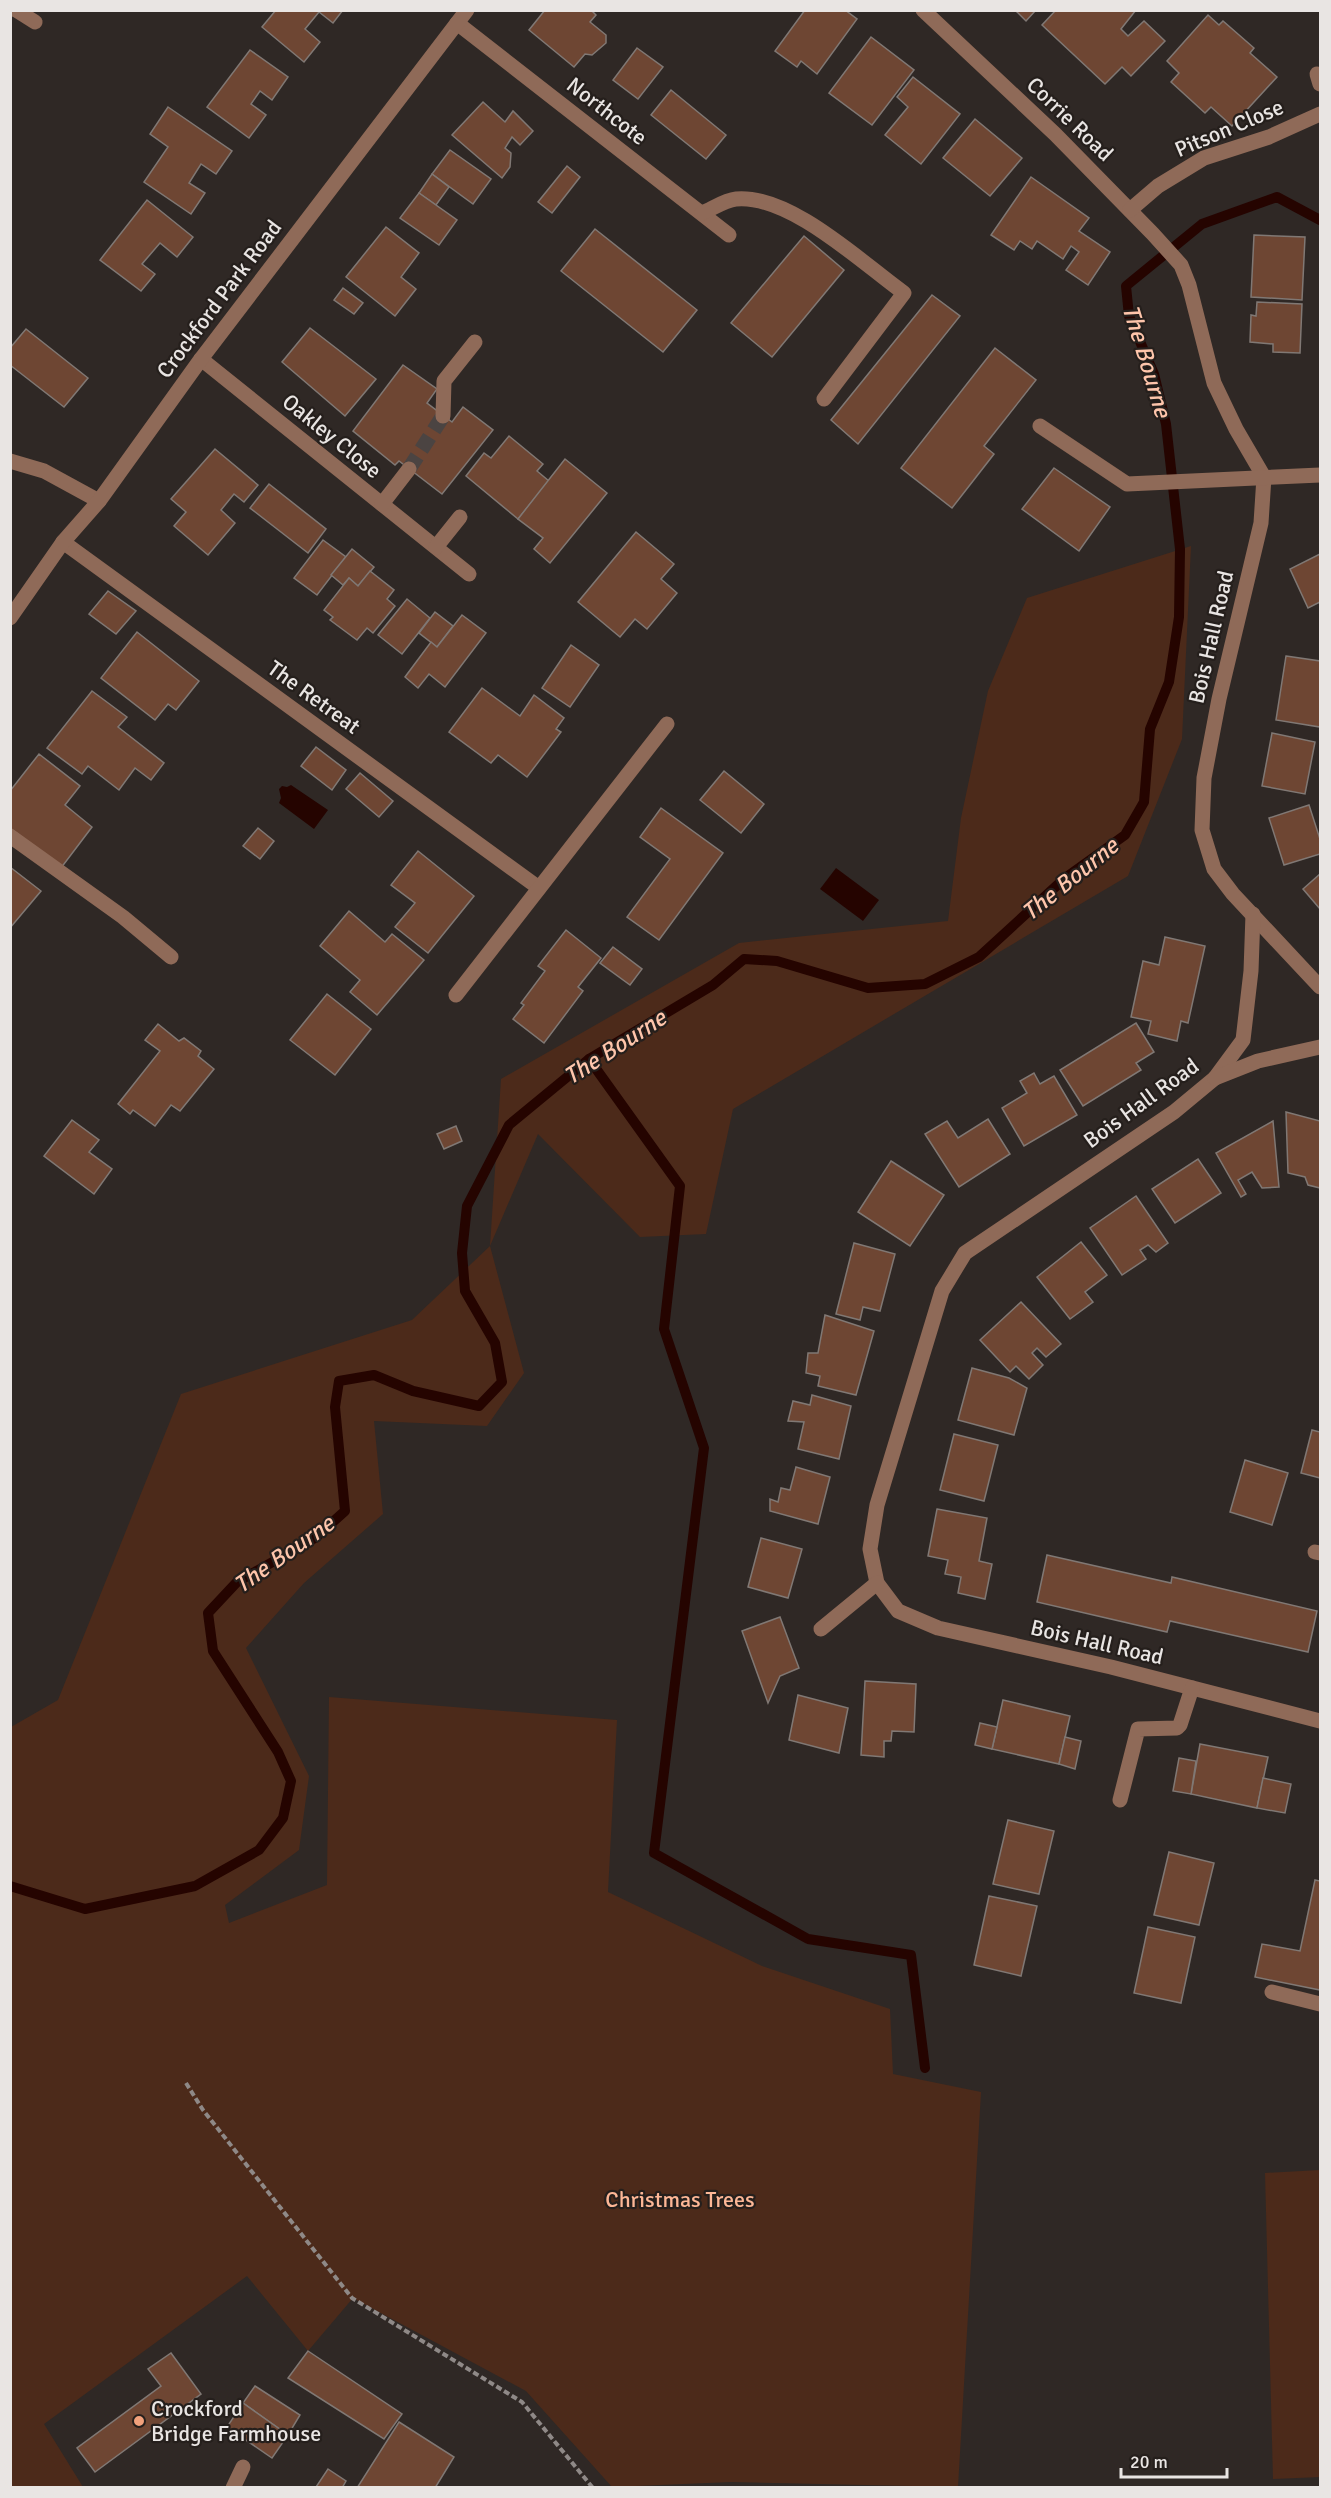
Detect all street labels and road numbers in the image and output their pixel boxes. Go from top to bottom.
street label: Northcote [561,71,653,151]
street label: Corrie Road [1021,71,1119,167]
street label: Pitson Close [1171,93,1287,163]
street label: Crockford Park Road [151,215,287,383]
street label: Oakley Close [277,388,387,484]
street label: Bois Hall Road [1183,568,1239,706]
street label: The Retreat [263,654,366,740]
street label: Bois Hall Road [1078,1052,1204,1154]
street label: Bois Hall Road [1028,1614,1166,1670]

